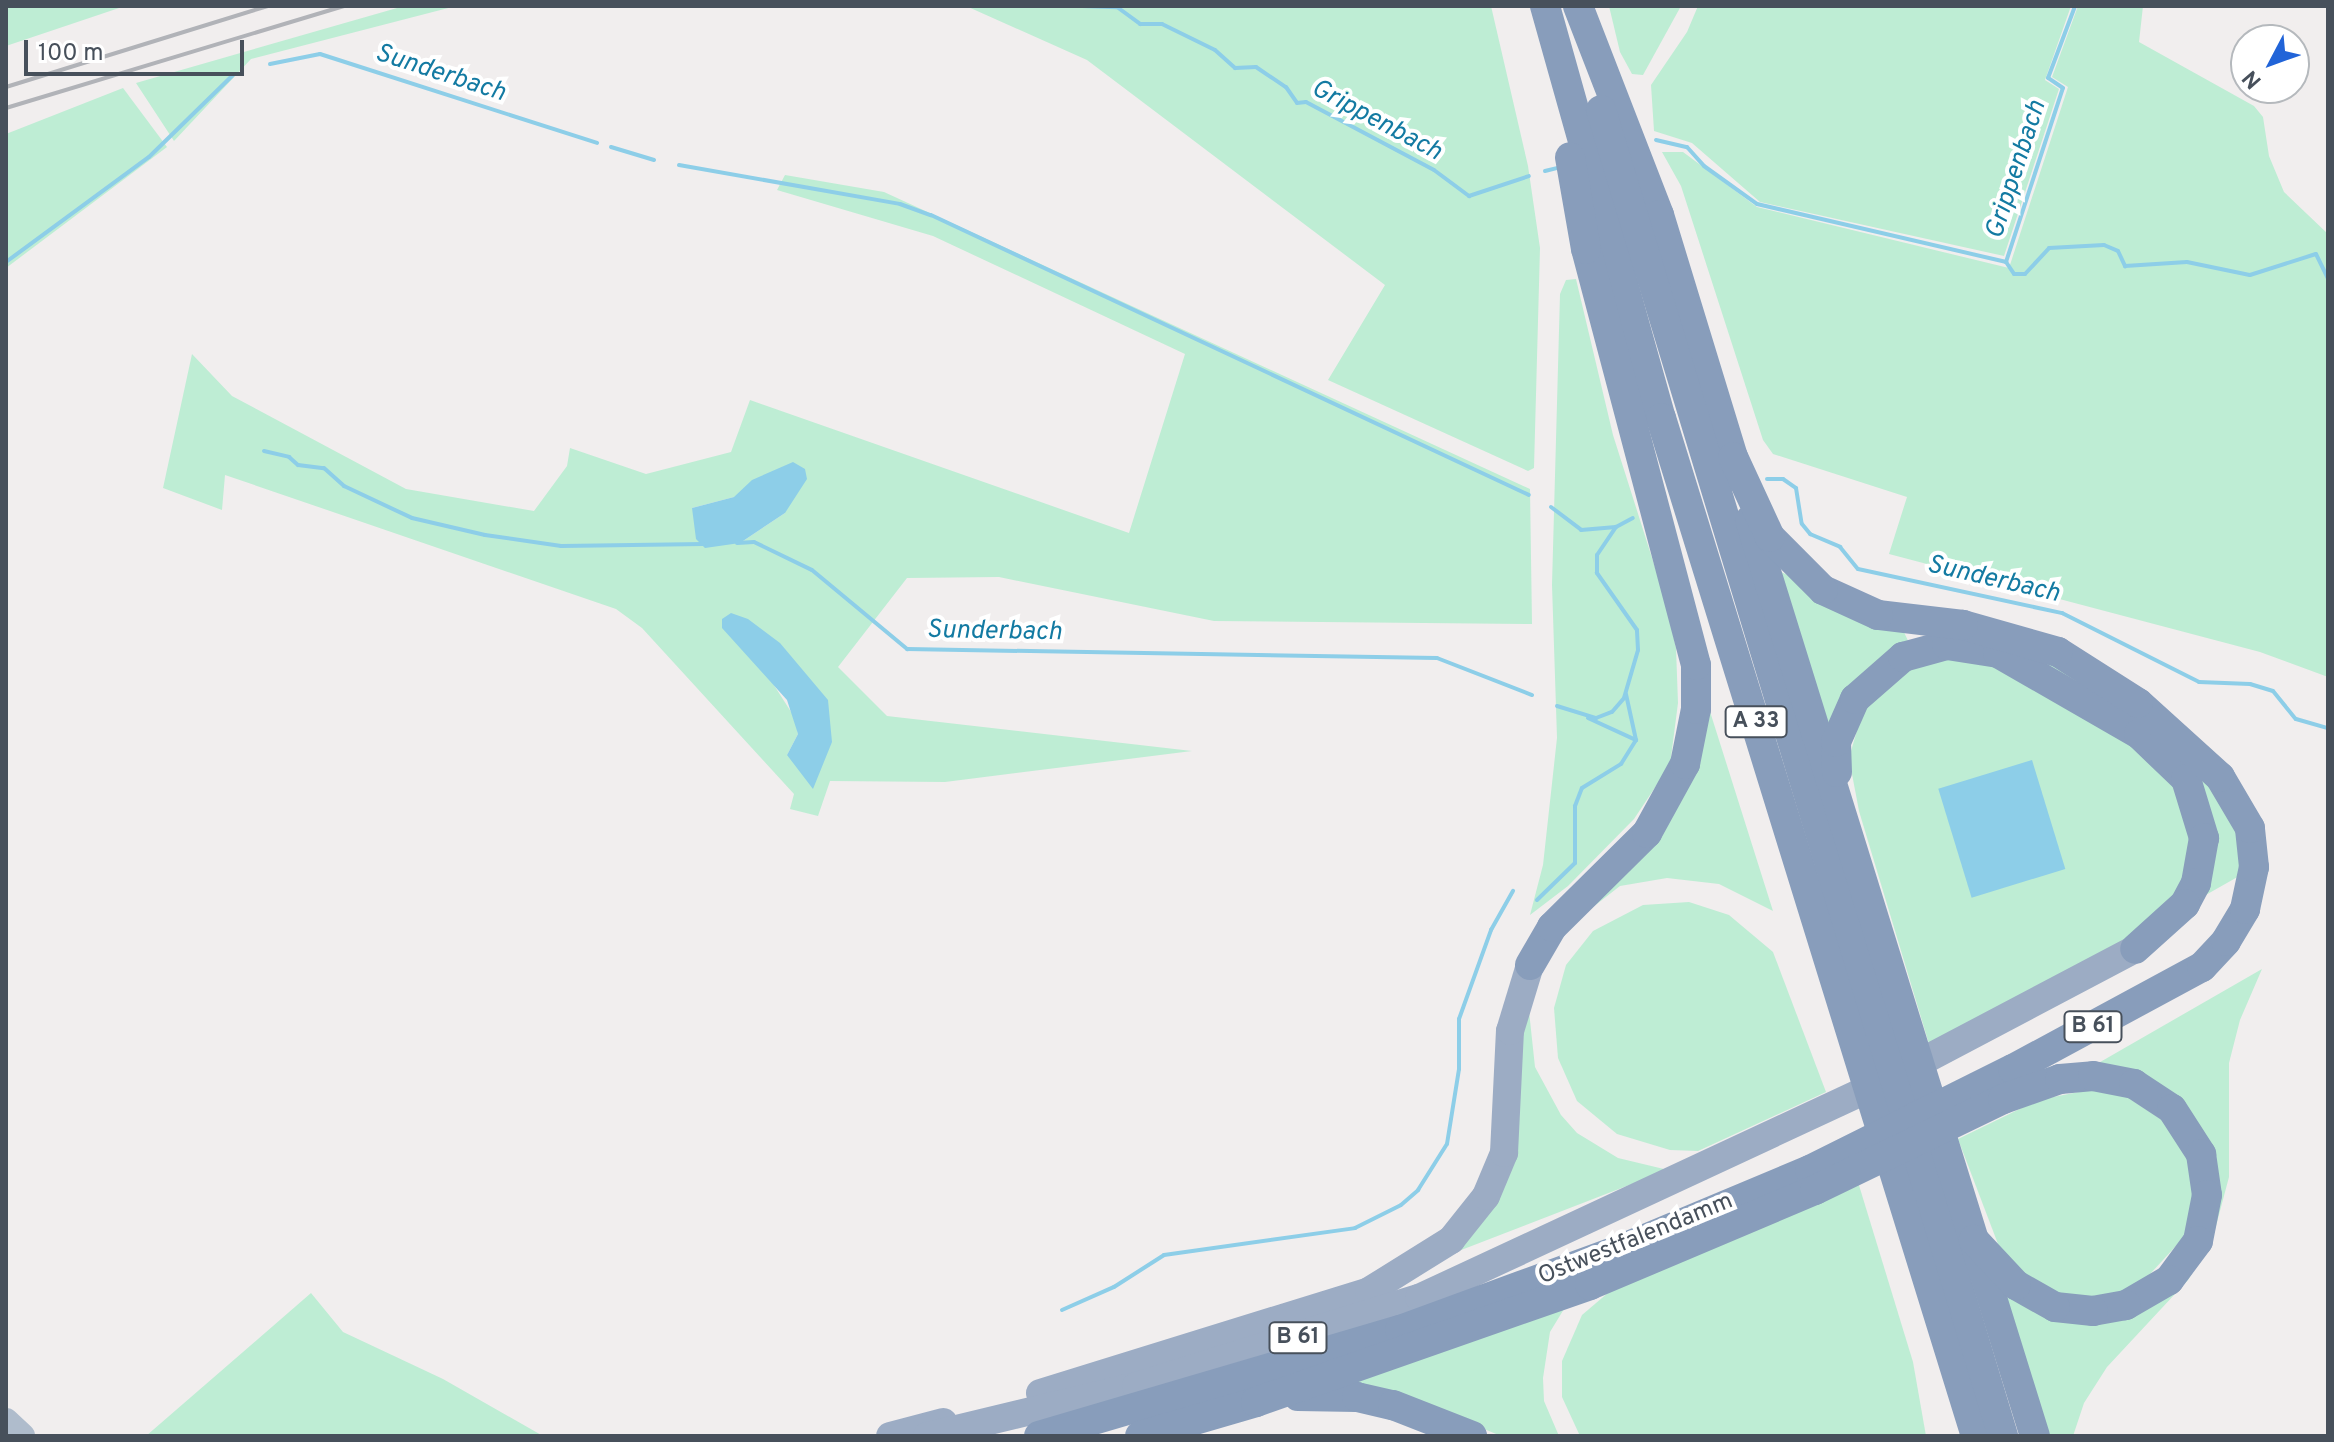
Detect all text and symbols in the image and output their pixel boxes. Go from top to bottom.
scale bar [28,24,248,74]
north arrow [2230,24,2310,104]
water label: Sunderbach [371,38,509,110]
text: 100 m [38,39,104,69]
text: N [2238,64,2268,94]
water label: Grippenbach [1305,74,1447,168]
water label: Grippenbach [1980,97,2054,243]
water label: Sunderbach [1924,550,2062,610]
water label: Sunderbach [926,615,1062,649]
road number: A 33 [1724,704,1788,740]
road number: B 61 [2063,1009,2123,1045]
street label: Ostwestfalendamm [1535,1188,1737,1292]
road number: B 61 [1268,1320,1328,1356]

